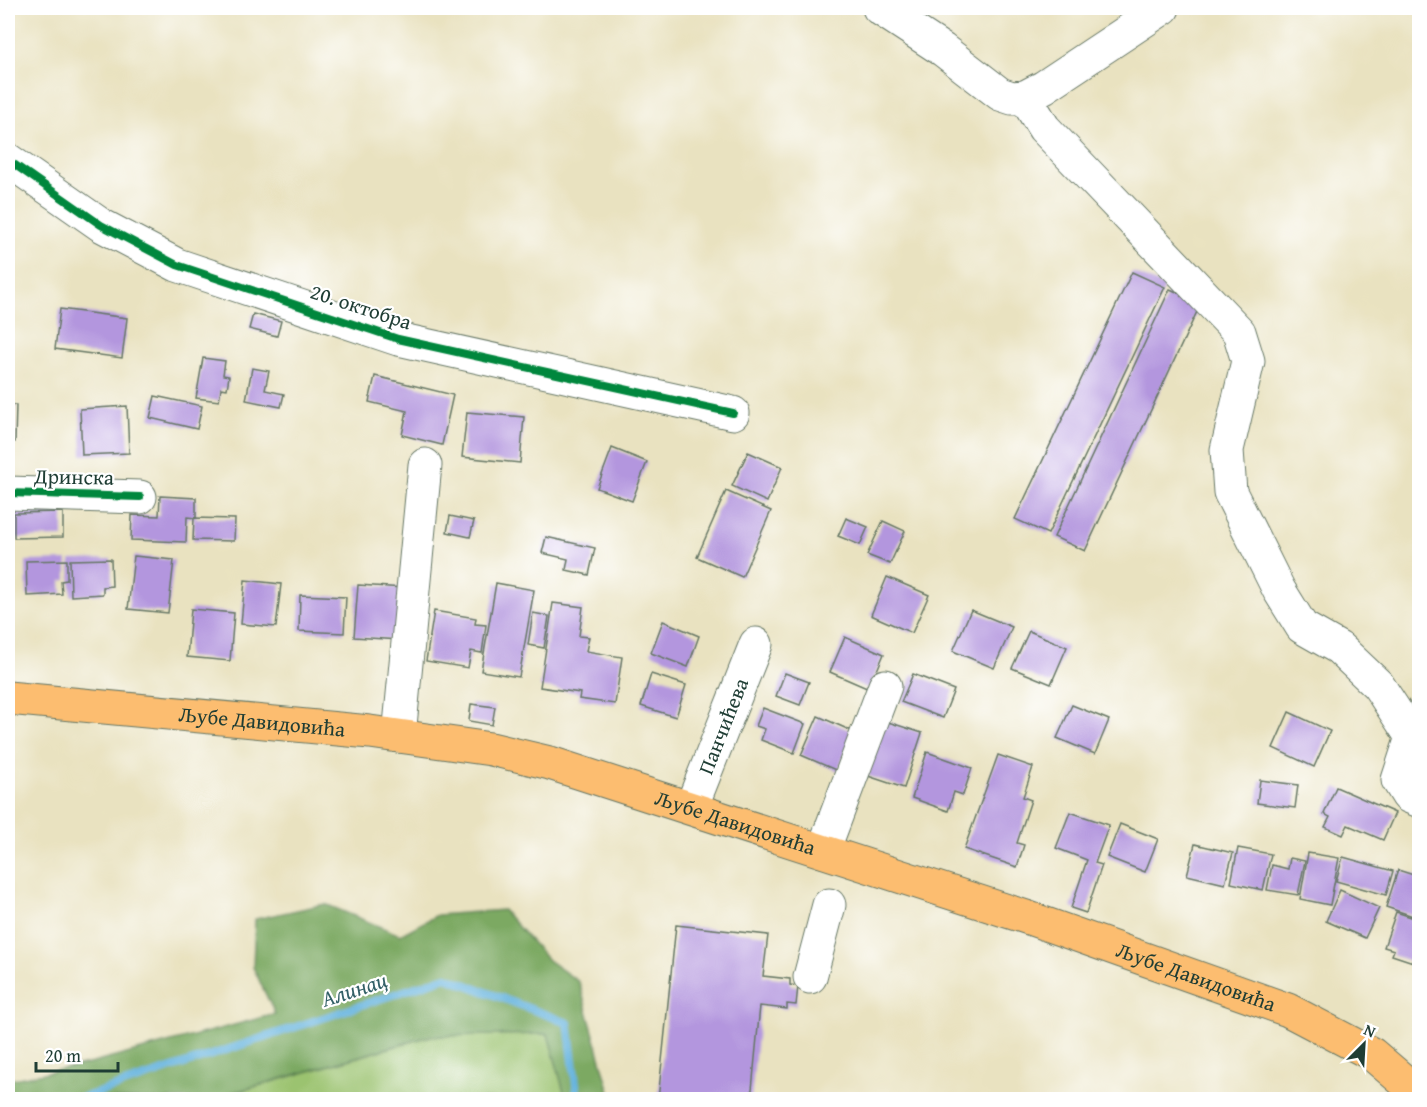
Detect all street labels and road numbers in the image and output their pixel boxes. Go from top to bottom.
street label: 20. октобра [307,276,416,337]
street label: Дринска [33,460,114,493]
street label: Панчићева [690,673,756,779]
street label: Љубе Давидовића [177,698,347,745]
street label: Љубе Давидовића [651,782,820,863]
street label: Љубе Давидовића [1112,934,1280,1019]

